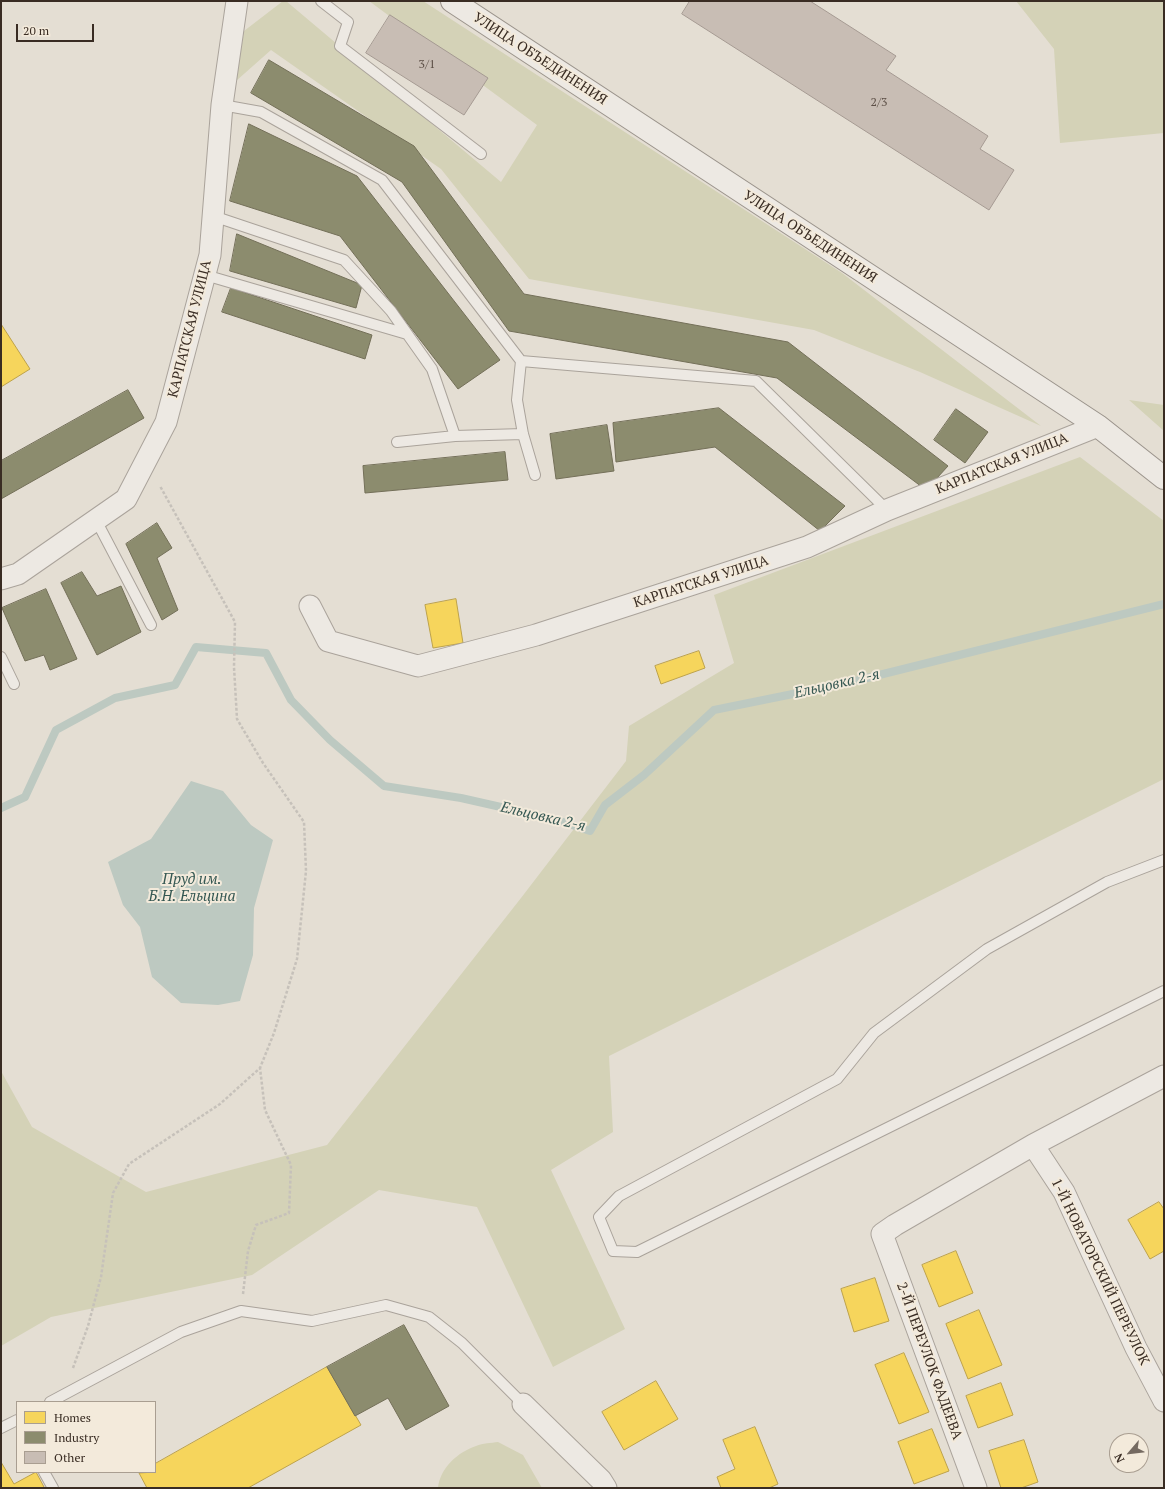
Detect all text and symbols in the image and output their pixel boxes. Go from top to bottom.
street label: УЛИЦА ОБЪЕДИНЕНИЯ [470,9,610,109]
scale bar [18,16,96,42]
text: 20 m [23,23,49,38]
house number: 3/1 [419,58,435,72]
house number: 2/3 [871,96,887,110]
street label: УЛИЦА ОБЪЕДИНЕНИЯ [740,187,880,287]
street label: КАРПАТСКАЯ УЛИЦА [165,259,215,399]
street label: КАРПАТСКАЯ УЛИЦА [933,430,1071,498]
street label: КАРПАТСКАЯ УЛИЦА [631,552,771,612]
water label: Ельцовка 2-я [793,665,881,703]
water label: Ельцовка 2-я [499,798,587,836]
water label: Пруд им. Б.Н. Ельцина [149,871,235,906]
street label: 1-Й НОВАТОРСКИЙ ПЕРЕУЛОК [1047,1176,1153,1368]
street label: 2-Й ПЕРЕУЛОК ФАДЕЕВА [893,1280,965,1442]
legend [16,1401,156,1473]
text: Homes [54,1410,91,1425]
text: Industry [54,1430,99,1445]
north arrow [1109,1433,1149,1473]
text: Other [54,1450,85,1465]
text: N [1111,1451,1127,1465]

